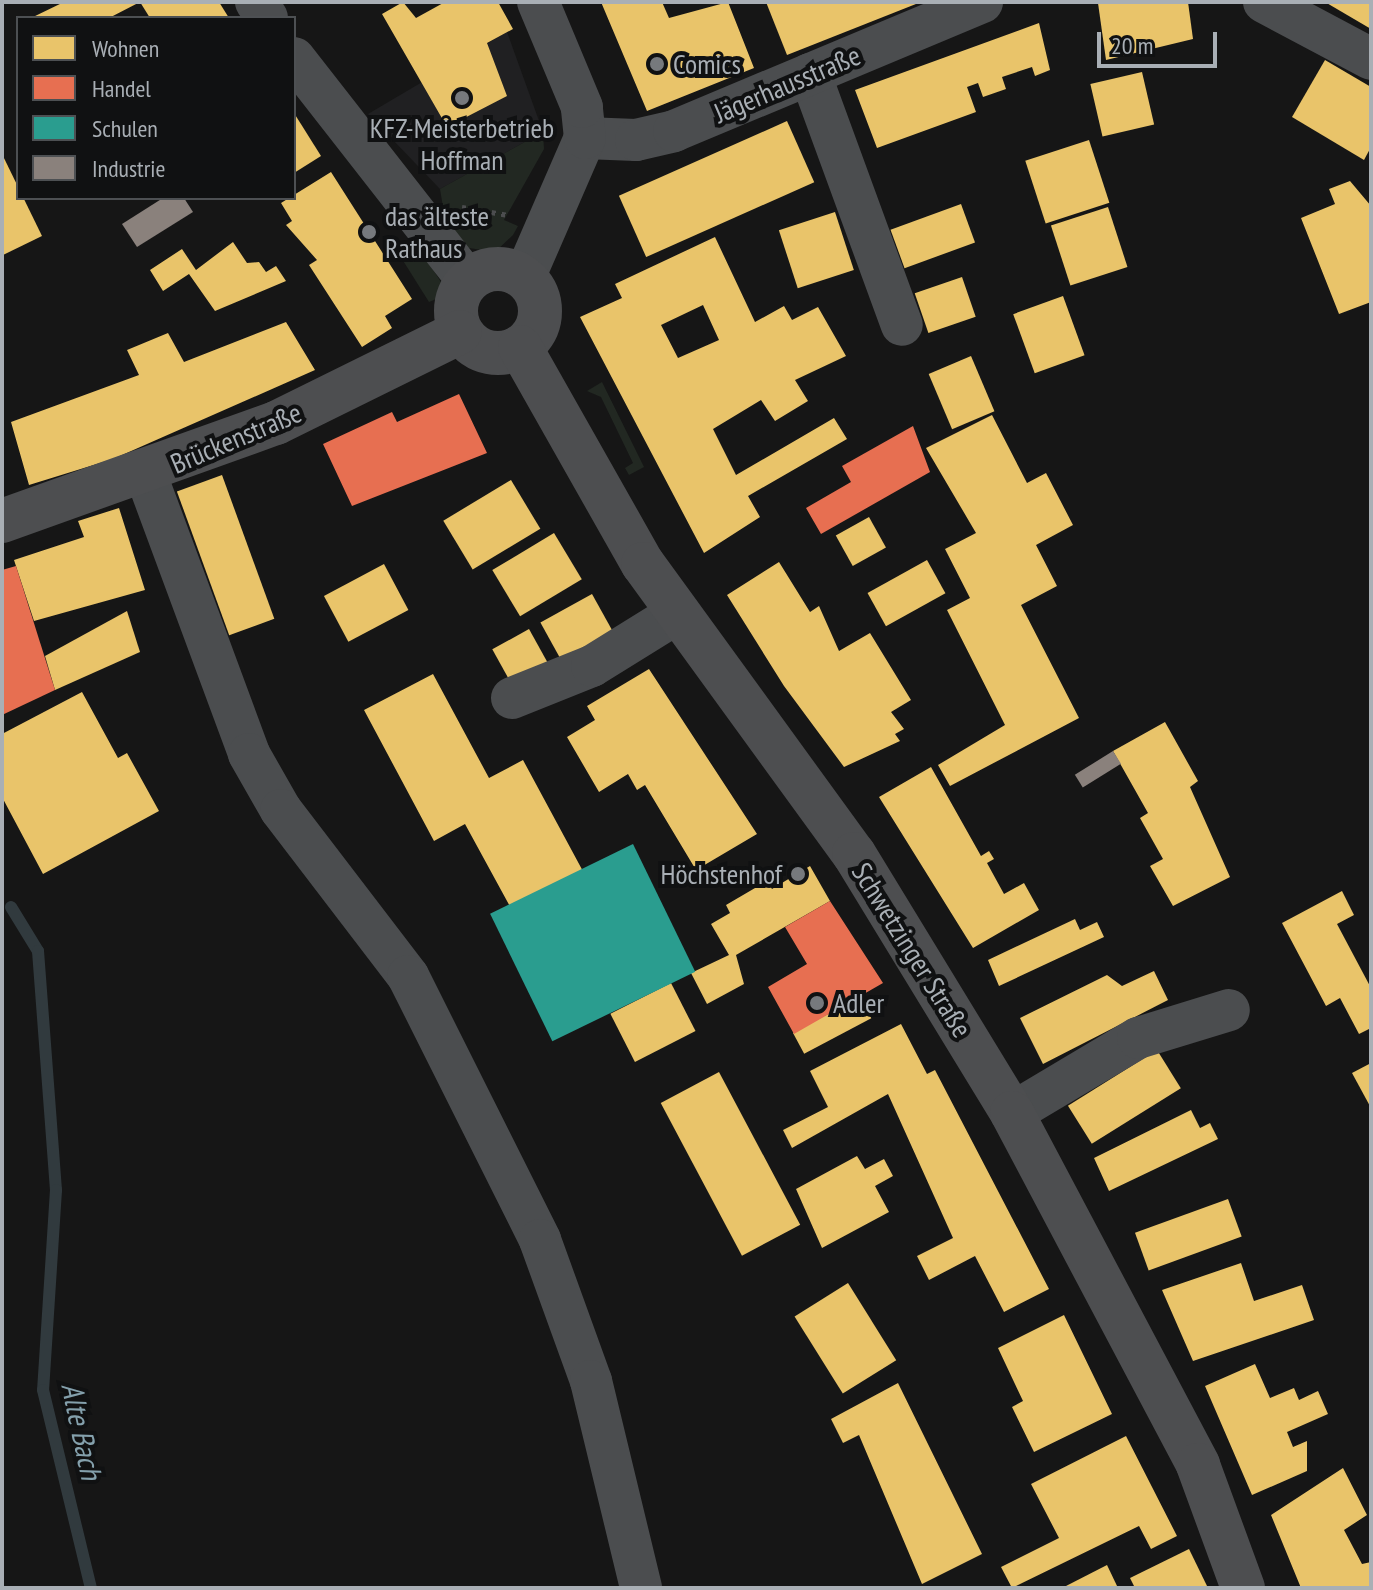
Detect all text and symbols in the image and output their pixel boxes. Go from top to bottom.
legend [16,16,296,200]
scale bar [1101,16,1221,66]
text: 20 m [1111,30,1153,61]
text: Wohnen [92,33,159,64]
street label: Jägerhausstraße [709,38,865,130]
place label: Comics [673,47,741,81]
marker: Comics [648,55,666,73]
text: Handel [92,73,151,104]
marker: KFZ-Meisterbetrieb Hoffman [453,89,471,107]
place label: KFZ-Meisterbetrieb Hoffman [370,111,554,177]
text: Schulen [92,113,158,144]
text: Industrie [92,153,165,184]
place label: das älteste Rathaus [385,199,489,265]
marker: das älteste Rathaus [360,223,378,241]
street label: Brückenstraße [166,395,306,481]
place label: Höchstenhof [660,857,782,891]
street label: Schwetzinger Straße [845,857,979,1043]
marker: Höchstenhof [789,865,807,883]
place label: Adler [833,986,884,1020]
marker: Adler [808,994,826,1012]
water label: Alte Bach [54,1379,110,1483]

